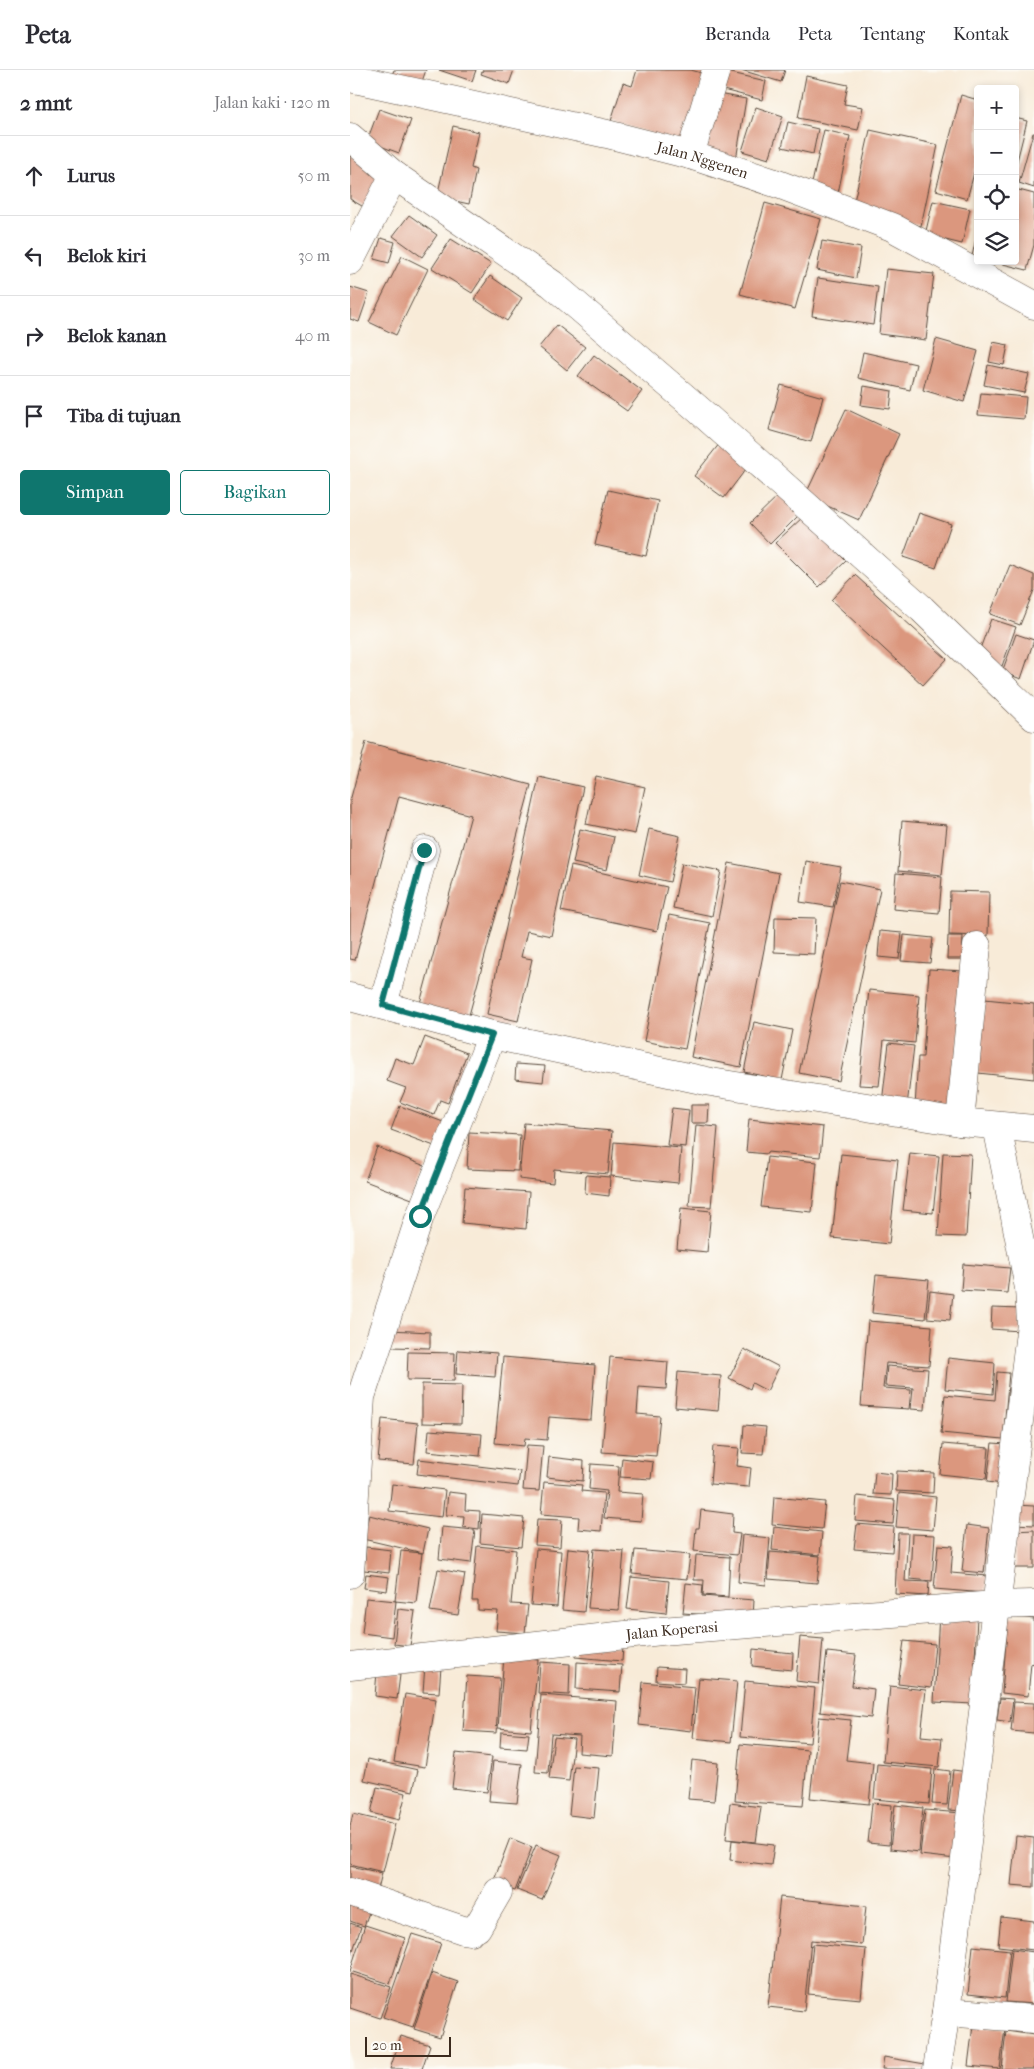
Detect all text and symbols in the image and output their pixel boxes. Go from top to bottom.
text: Peta [25,21,70,49]
text: Beranda [705,24,770,45]
text: Peta [798,24,832,45]
text: Tentang [860,24,925,45]
text: Kontak [953,24,1009,45]
map controls [974,85,1019,265]
button: + [974,85,1019,130]
text: 2 mnt [20,91,72,115]
text: Jalan kaki · 120 m [214,93,330,112]
button: − [974,130,1019,175]
street label: Jalan Nggenen [654,138,751,183]
icon: ahead [20,162,48,190]
text: Lurus [67,165,115,187]
text: 50 m [298,166,330,185]
button: locate [974,175,1019,220]
button: layers [974,220,1019,265]
icon: left [20,242,48,270]
text: Belok kiri [67,245,146,267]
text: 30 m [298,246,330,265]
icon: right [20,322,48,350]
text: Belok kanan [67,325,167,347]
text: 40 m [295,326,330,345]
icon: arrive [20,402,48,430]
text: Tiba di tujuan [67,405,181,427]
button: Simpan [20,470,170,515]
button: Bagikan [180,470,330,515]
route end [413,839,436,862]
route start [409,1205,432,1228]
street label: Jalan Koperasi [624,1618,719,1644]
scale bar [365,2034,451,2057]
text: 20 m [372,2037,402,2054]

